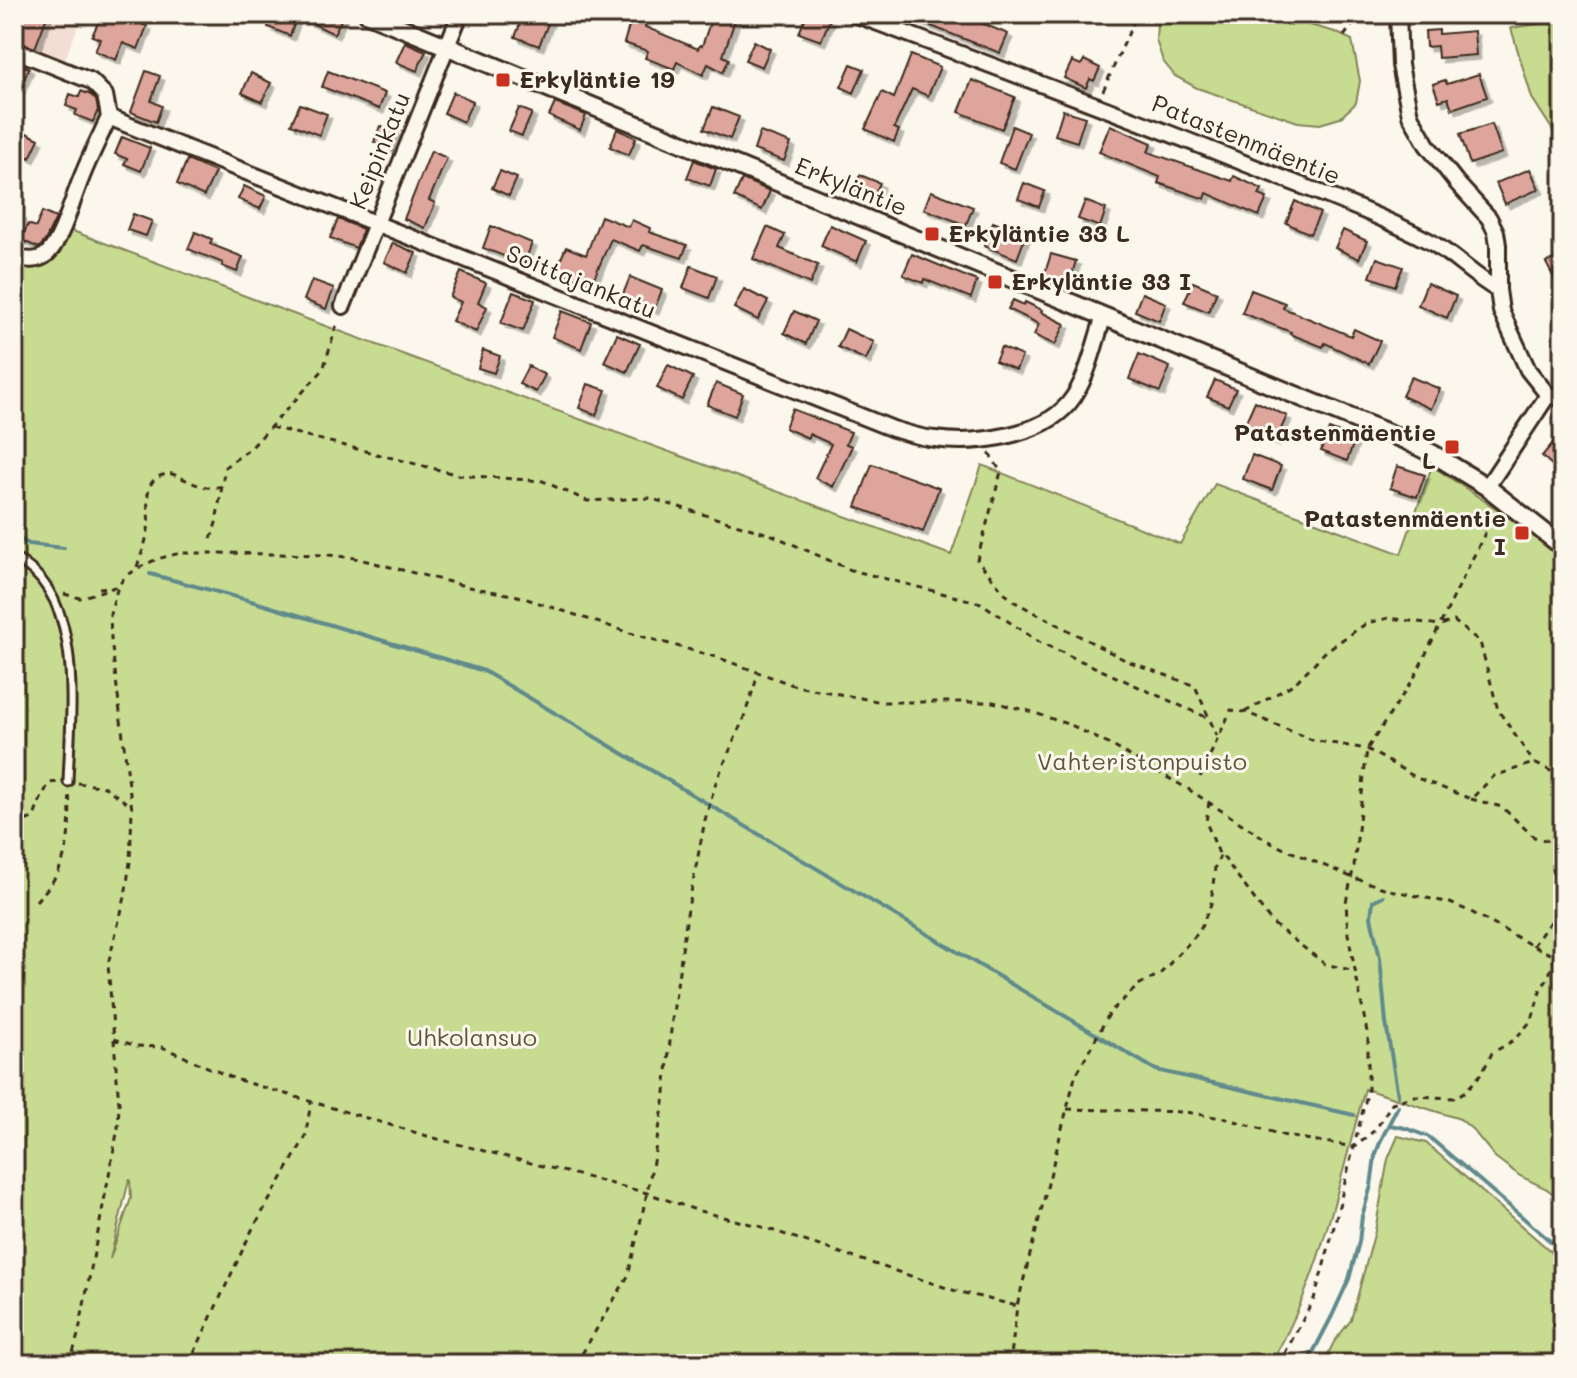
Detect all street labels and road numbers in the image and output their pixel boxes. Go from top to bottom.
street label: Keipinkatu [341,87,416,214]
street label: Patastenmäentie [1148,87,1345,191]
street label: Erkyläntie [791,149,912,222]
street label: Soittajankatu [502,236,661,325]

